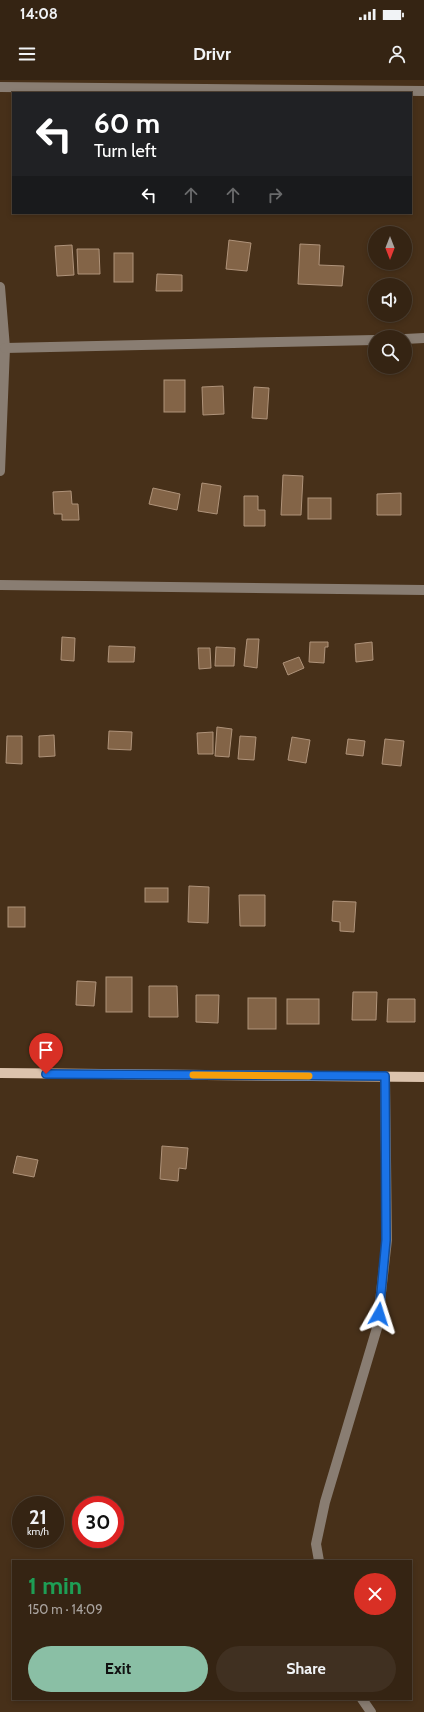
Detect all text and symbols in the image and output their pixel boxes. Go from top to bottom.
text: 14:08 [20,5,58,23]
icon: menu [16,43,38,65]
text: Drivr [193,43,231,65]
icon: person [386,43,408,65]
text: 60 m [94,106,160,140]
icon: left [28,108,80,160]
text: Turn left [94,140,157,162]
icon: left [138,184,160,206]
icon: ahead [180,184,202,206]
icon: ahead [222,184,244,206]
icon: right [264,184,286,206]
north arrow [368,226,412,270]
map controls [368,226,412,374]
button: sound [368,278,412,322]
button: search [368,330,412,374]
pin [29,1033,63,1074]
icon: arrive [35,1039,57,1061]
position arrow [358,1293,400,1335]
speed limit sign: 30 [72,1496,124,1548]
text: 21 [29,1505,47,1529]
text: km/h [27,1525,49,1538]
text: 1 min [28,1571,82,1600]
button: close [354,1573,396,1615]
text: 150 m · 14:09 [28,1601,103,1617]
button: Exit [28,1646,208,1692]
button: Share [216,1646,396,1692]

